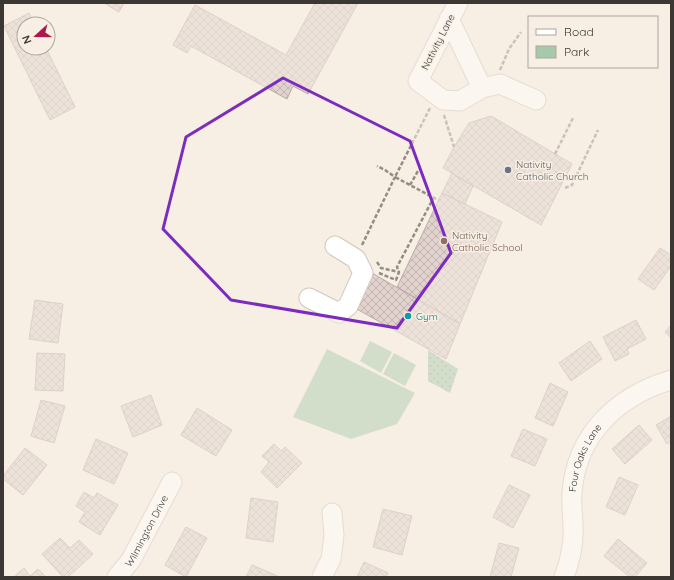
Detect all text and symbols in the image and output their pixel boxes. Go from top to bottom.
street label: Nativity Lane [418,12,458,72]
north arrow [16,16,56,56]
legend [528,16,658,68]
text: Road [564,24,594,39]
text: N [19,33,35,46]
text: Park [564,44,589,59]
place label: Nativity Catholic Church [516,158,588,183]
marker: Nativity Catholic Church [503,165,513,175]
place label: Nativity Catholic School [452,229,523,254]
marker: Nativity Catholic School [439,236,449,246]
place label: Gym [416,310,438,323]
marker: Gym [403,311,413,321]
street label: Four Oaks Lane [566,421,604,492]
street label: Wilmington Drive [122,492,171,569]

